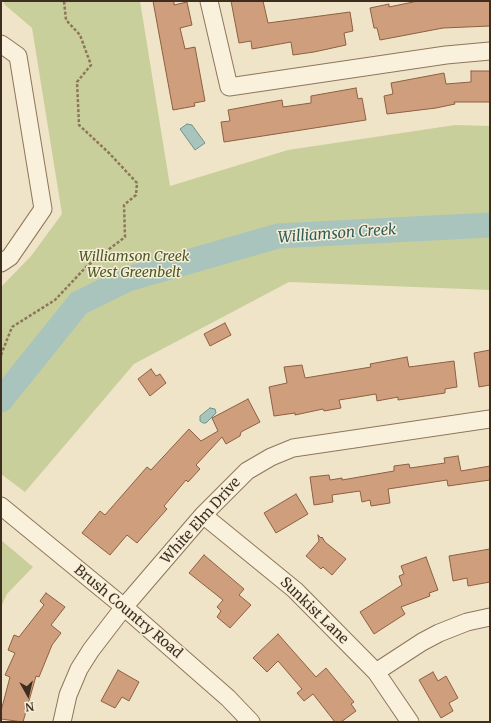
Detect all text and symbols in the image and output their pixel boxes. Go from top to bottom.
water label: Williamson Creek [277,221,397,247]
park label: Williamson Creek West Greenbelt [79,249,189,282]
street label: White Elm Drive [158,474,244,568]
street label: Brush Country Road [71,562,185,662]
street label: Sunkist Lane [276,574,352,648]
north arrow [8,675,48,715]
text: N [24,699,35,714]

